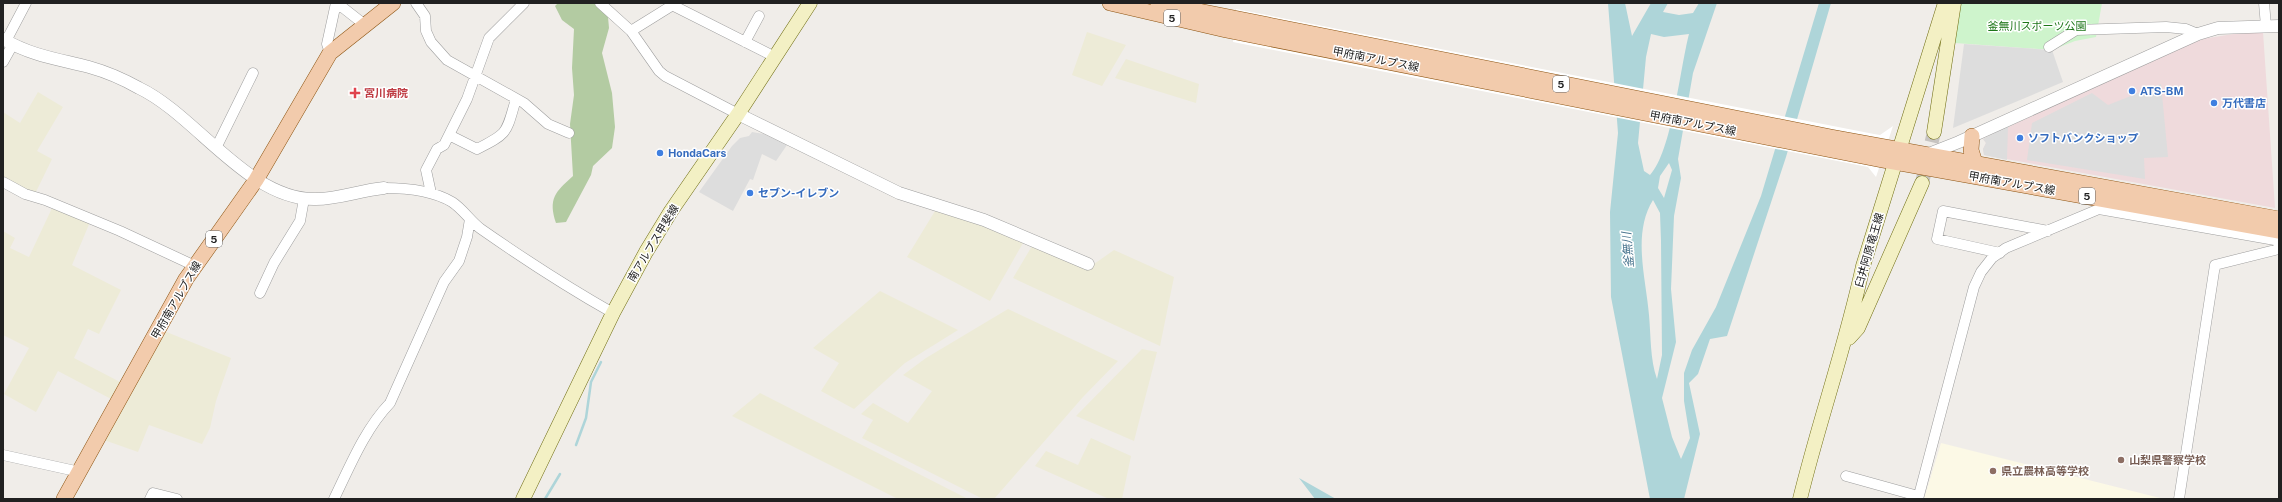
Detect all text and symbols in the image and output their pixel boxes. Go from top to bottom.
road number: 5 [1164,10,1180,26]
park label: 釜無川スポーツ公園 [1988,20,2086,32]
street label: 甲府南アルプス線 [1332,45,1420,73]
road number: 5 [1553,76,1569,92]
place label: ATS-BM [2140,85,2184,97]
marker: ATS-BM [2127,86,2137,96]
marker: 宮川病院 [349,87,361,99]
place label: 宮川病院 [364,87,408,99]
place label: 万代書店 [2222,97,2266,109]
marker: 万代書店 [2209,98,2219,108]
street label: 甲府南アルプス線 [1649,109,1737,137]
place label: ソフトバンクショップ [2028,132,2139,144]
marker: ソフトバンクショップ [2015,133,2025,143]
place label: HondaCars [668,147,727,159]
marker: HondaCars [655,148,665,158]
street label: 甲府南アルプス線 [1968,169,2056,197]
place label: セブン-イレブン [758,187,839,199]
marker: セブン-イレブン [745,188,755,198]
road number: 5 [2079,188,2095,204]
street label: 南アルプス甲斐線 [625,202,681,284]
street label: 臼井阿原竜王線 [1853,211,1885,289]
water label: 釜無川 [1619,229,1637,269]
road number: 5 [206,231,222,247]
street label: 甲府南アルプス線 [149,259,203,341]
place label: 山梨県警察学校 [2129,454,2206,466]
marker: 山梨県警察学校 [2116,455,2126,465]
place label: 県立農林高等学校 [2001,465,2089,477]
marker: 県立農林高等学校 [1988,466,1998,476]

